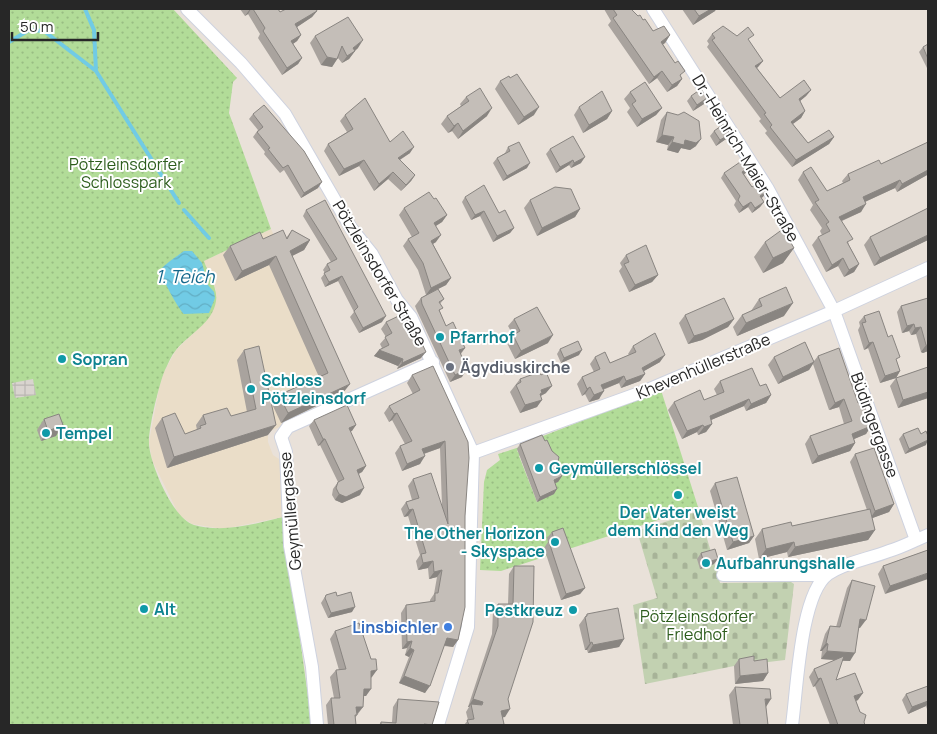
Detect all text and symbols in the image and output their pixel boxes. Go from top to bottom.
scale bar [12,10,99,42]
text: 50 m [20,16,54,37]
street label: Dr.-Heinrich-Maier-Straße [687,70,805,246]
park label: Pötzleinsdorfer Schlosspark [69,153,183,193]
street label: Pötzleinsdorfer Straße [328,196,432,350]
water label: 1. Teich [155,264,216,288]
place label: Pfarrhof [450,326,515,348]
street label: Khevenhüllerstraße [633,328,773,404]
marker: Pfarrhof [434,331,446,343]
place label: Sopran [72,348,128,370]
marker: Sopran [56,353,68,365]
place label: Ägydiuskirche [460,356,571,378]
marker: Ägydiuskirche [444,361,456,373]
place label: Schloss Pötzleinsdorf [261,369,366,409]
street label: Büdingergasse [846,369,904,481]
marker: Schloss Pötzleinsdorf [245,383,257,395]
place label: Tempel [56,422,112,444]
marker: Tempel [40,427,52,439]
street label: Geymüllergasse [274,451,306,571]
place label: Geymüllerschlössel [549,457,702,479]
marker: Geymüllerschlössel [533,462,545,474]
marker: Der Vater weist dem Kind den Weg [672,489,684,501]
place label: Der Vater weist dem Kind den Weg [607,501,749,541]
place label: The Other Horizon - Skyspace [404,522,545,562]
marker: The Other Horizon - Skyspace [549,536,561,548]
place label: Aufbahrungshalle [716,552,855,574]
marker: Aufbahrungshalle [700,557,712,569]
place label: Alt [154,598,176,620]
place label: Pestkreuz [485,599,563,621]
marker: Alt [138,603,150,615]
marker: Pestkreuz [567,604,579,616]
park label: Pötzleinsdorfer Friedhof [640,605,754,645]
place label: Linsbichler [352,616,438,638]
marker: Linsbichler [442,621,454,633]

